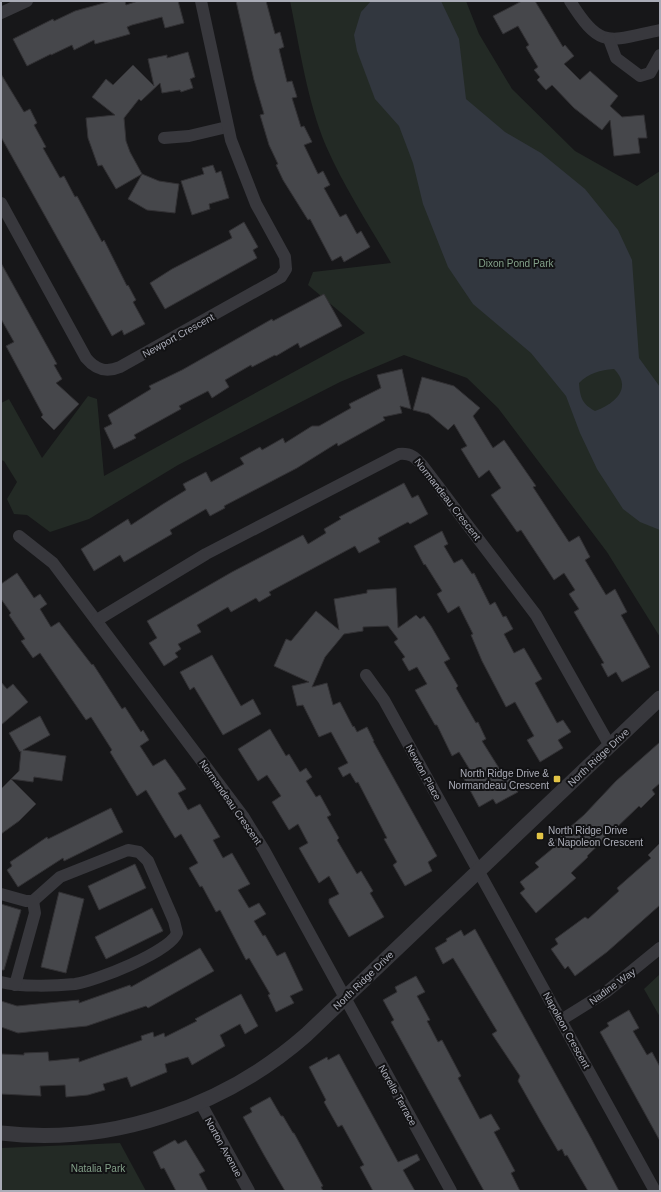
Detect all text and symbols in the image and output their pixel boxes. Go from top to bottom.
park label: Dixon Pond Park [478,258,555,269]
street label: Newport Crescent [141,311,216,360]
street label: Normandeau Crescent [412,456,483,543]
street label: North Ridge Drive [566,726,631,788]
street label: Newton Place [404,743,444,802]
street label: Normandeau Crescent [197,758,264,847]
place label: North Ridge Drive & Normandeau Crescent [448,768,549,791]
marker: North Ridge Drive & Normandeau Crescent [552,774,562,784]
place label: North Ridge Drive & Napoleon Crescent [548,825,643,848]
marker: North Ridge Drive & Napoleon Crescent [535,831,545,841]
street label: North Ridge Drive [331,948,396,1012]
street label: Nadine Way [587,966,637,1007]
street label: Napoleon Crescent [541,990,592,1071]
street label: Norelle Terrace [376,1063,419,1128]
street label: Norton Avenue [203,1116,245,1179]
park label: Natalia Park [71,1163,126,1174]

